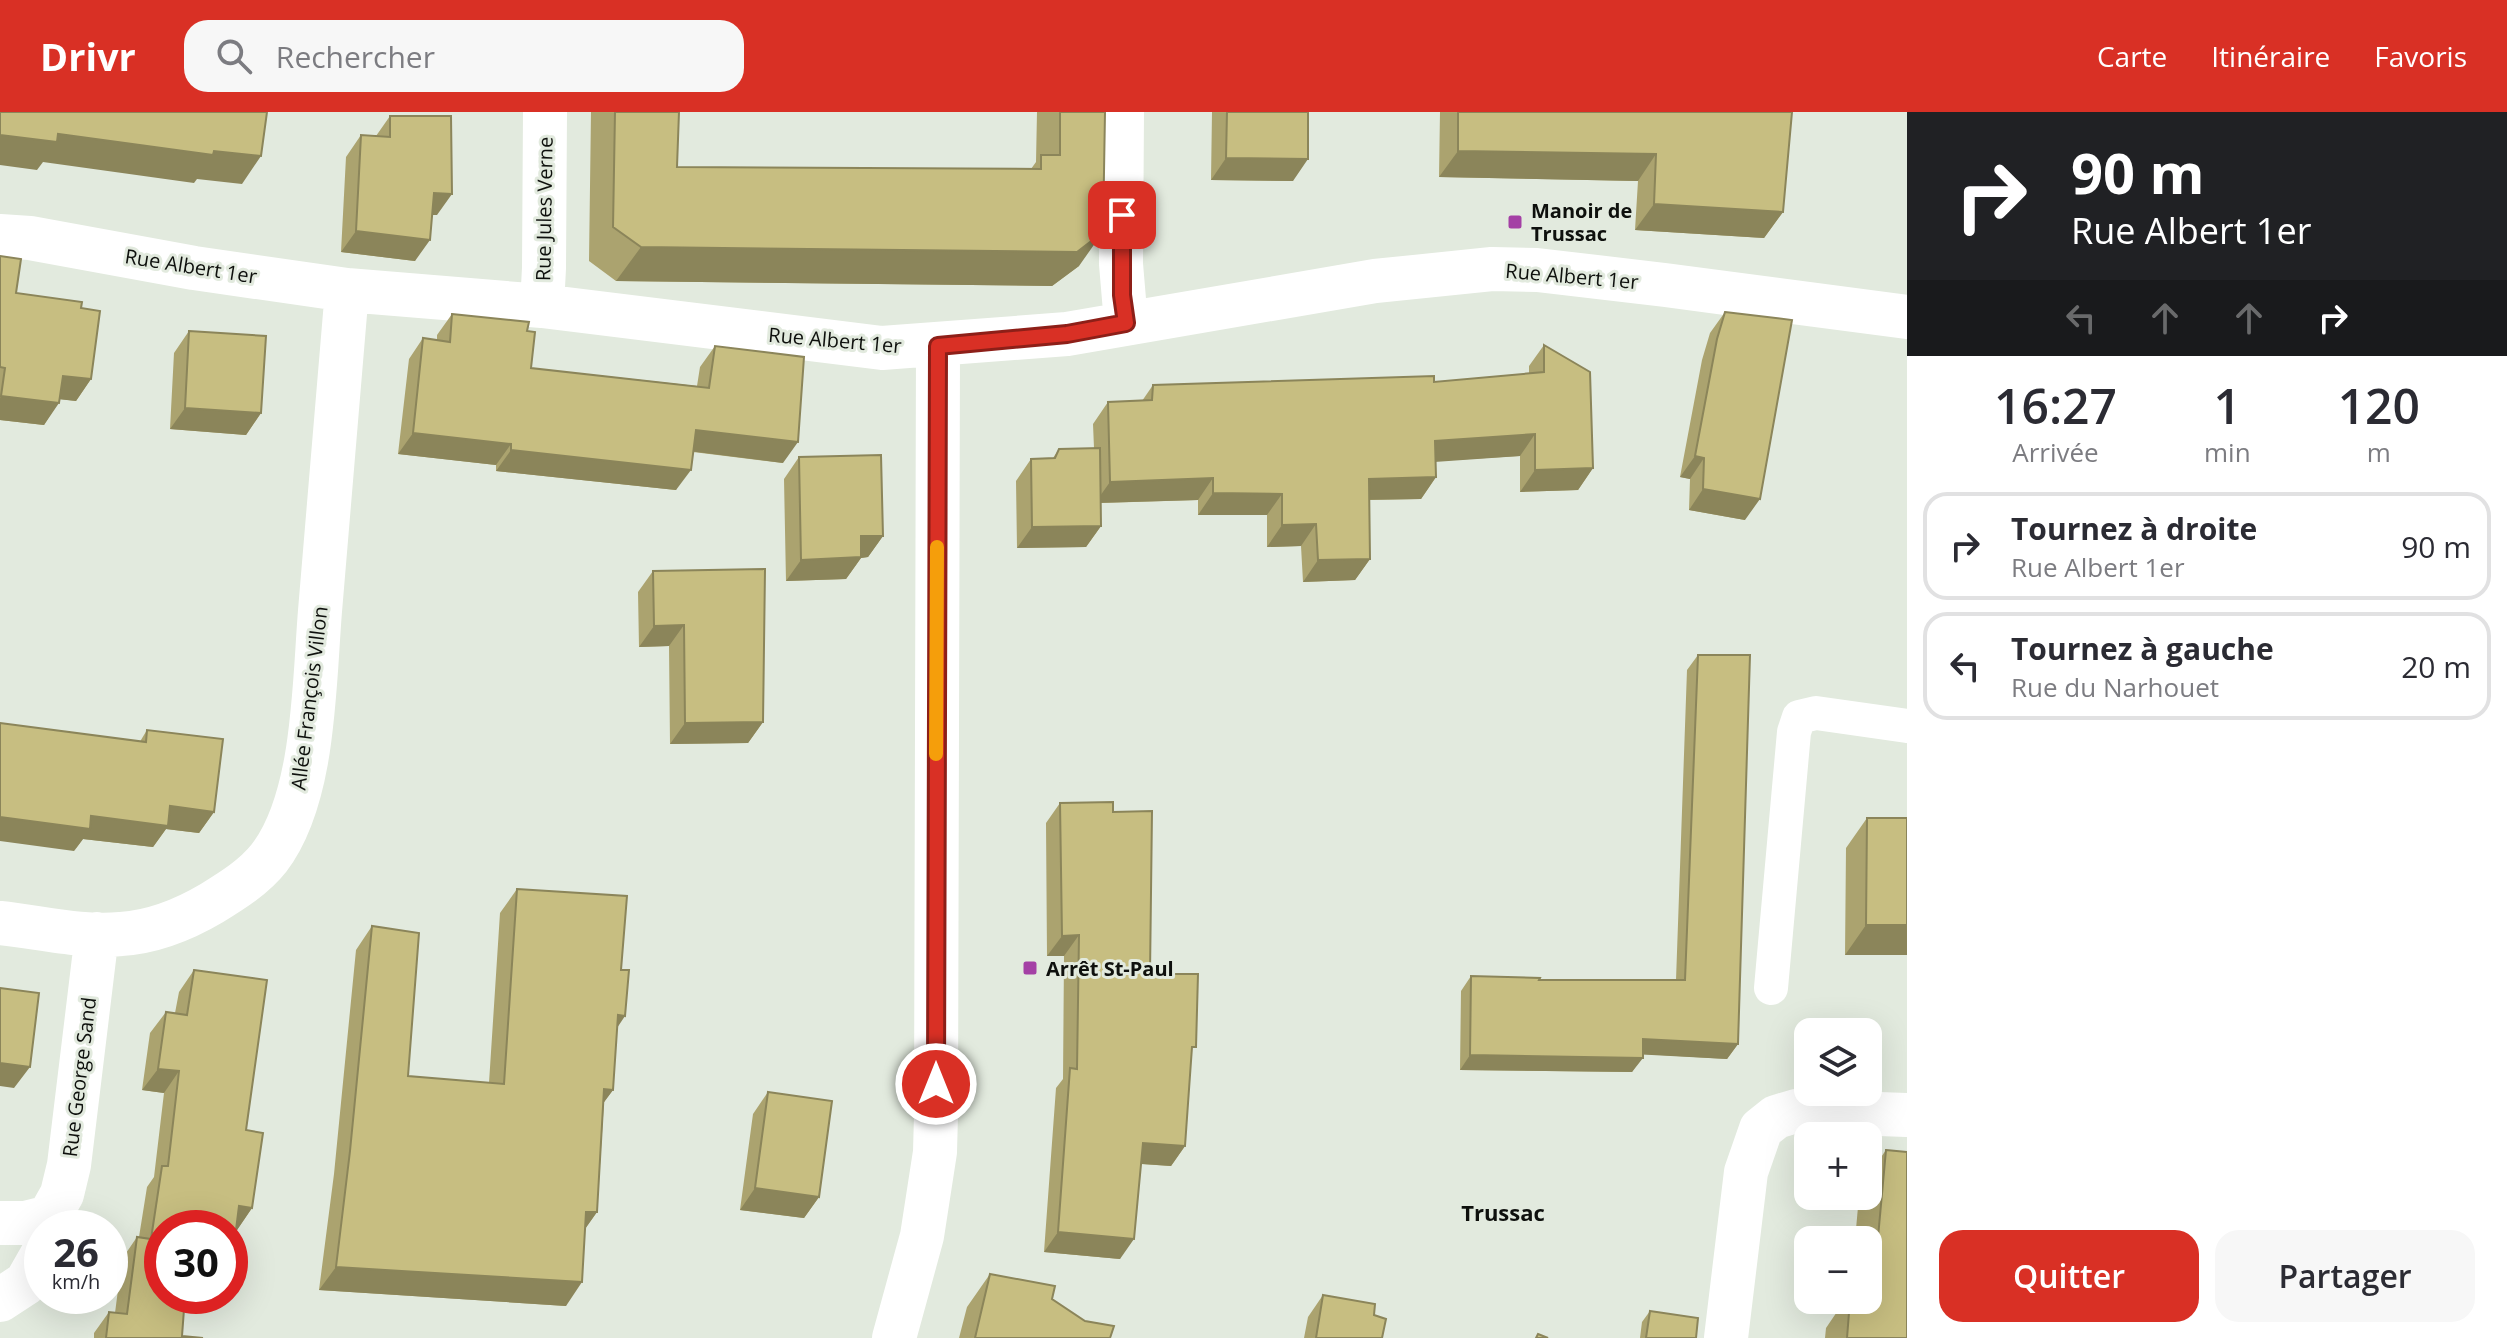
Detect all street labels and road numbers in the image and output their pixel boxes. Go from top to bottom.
street label: Rue Jules Verne [529,137,559,281]
street label: Rue Albert 1er [123,242,259,290]
street label: Rue Albert 1er [1504,257,1640,295]
street label: Rue Albert 1er [767,321,903,359]
street label: Allée François Villon [284,605,334,791]
street label: Rue George Sand [56,996,102,1158]

